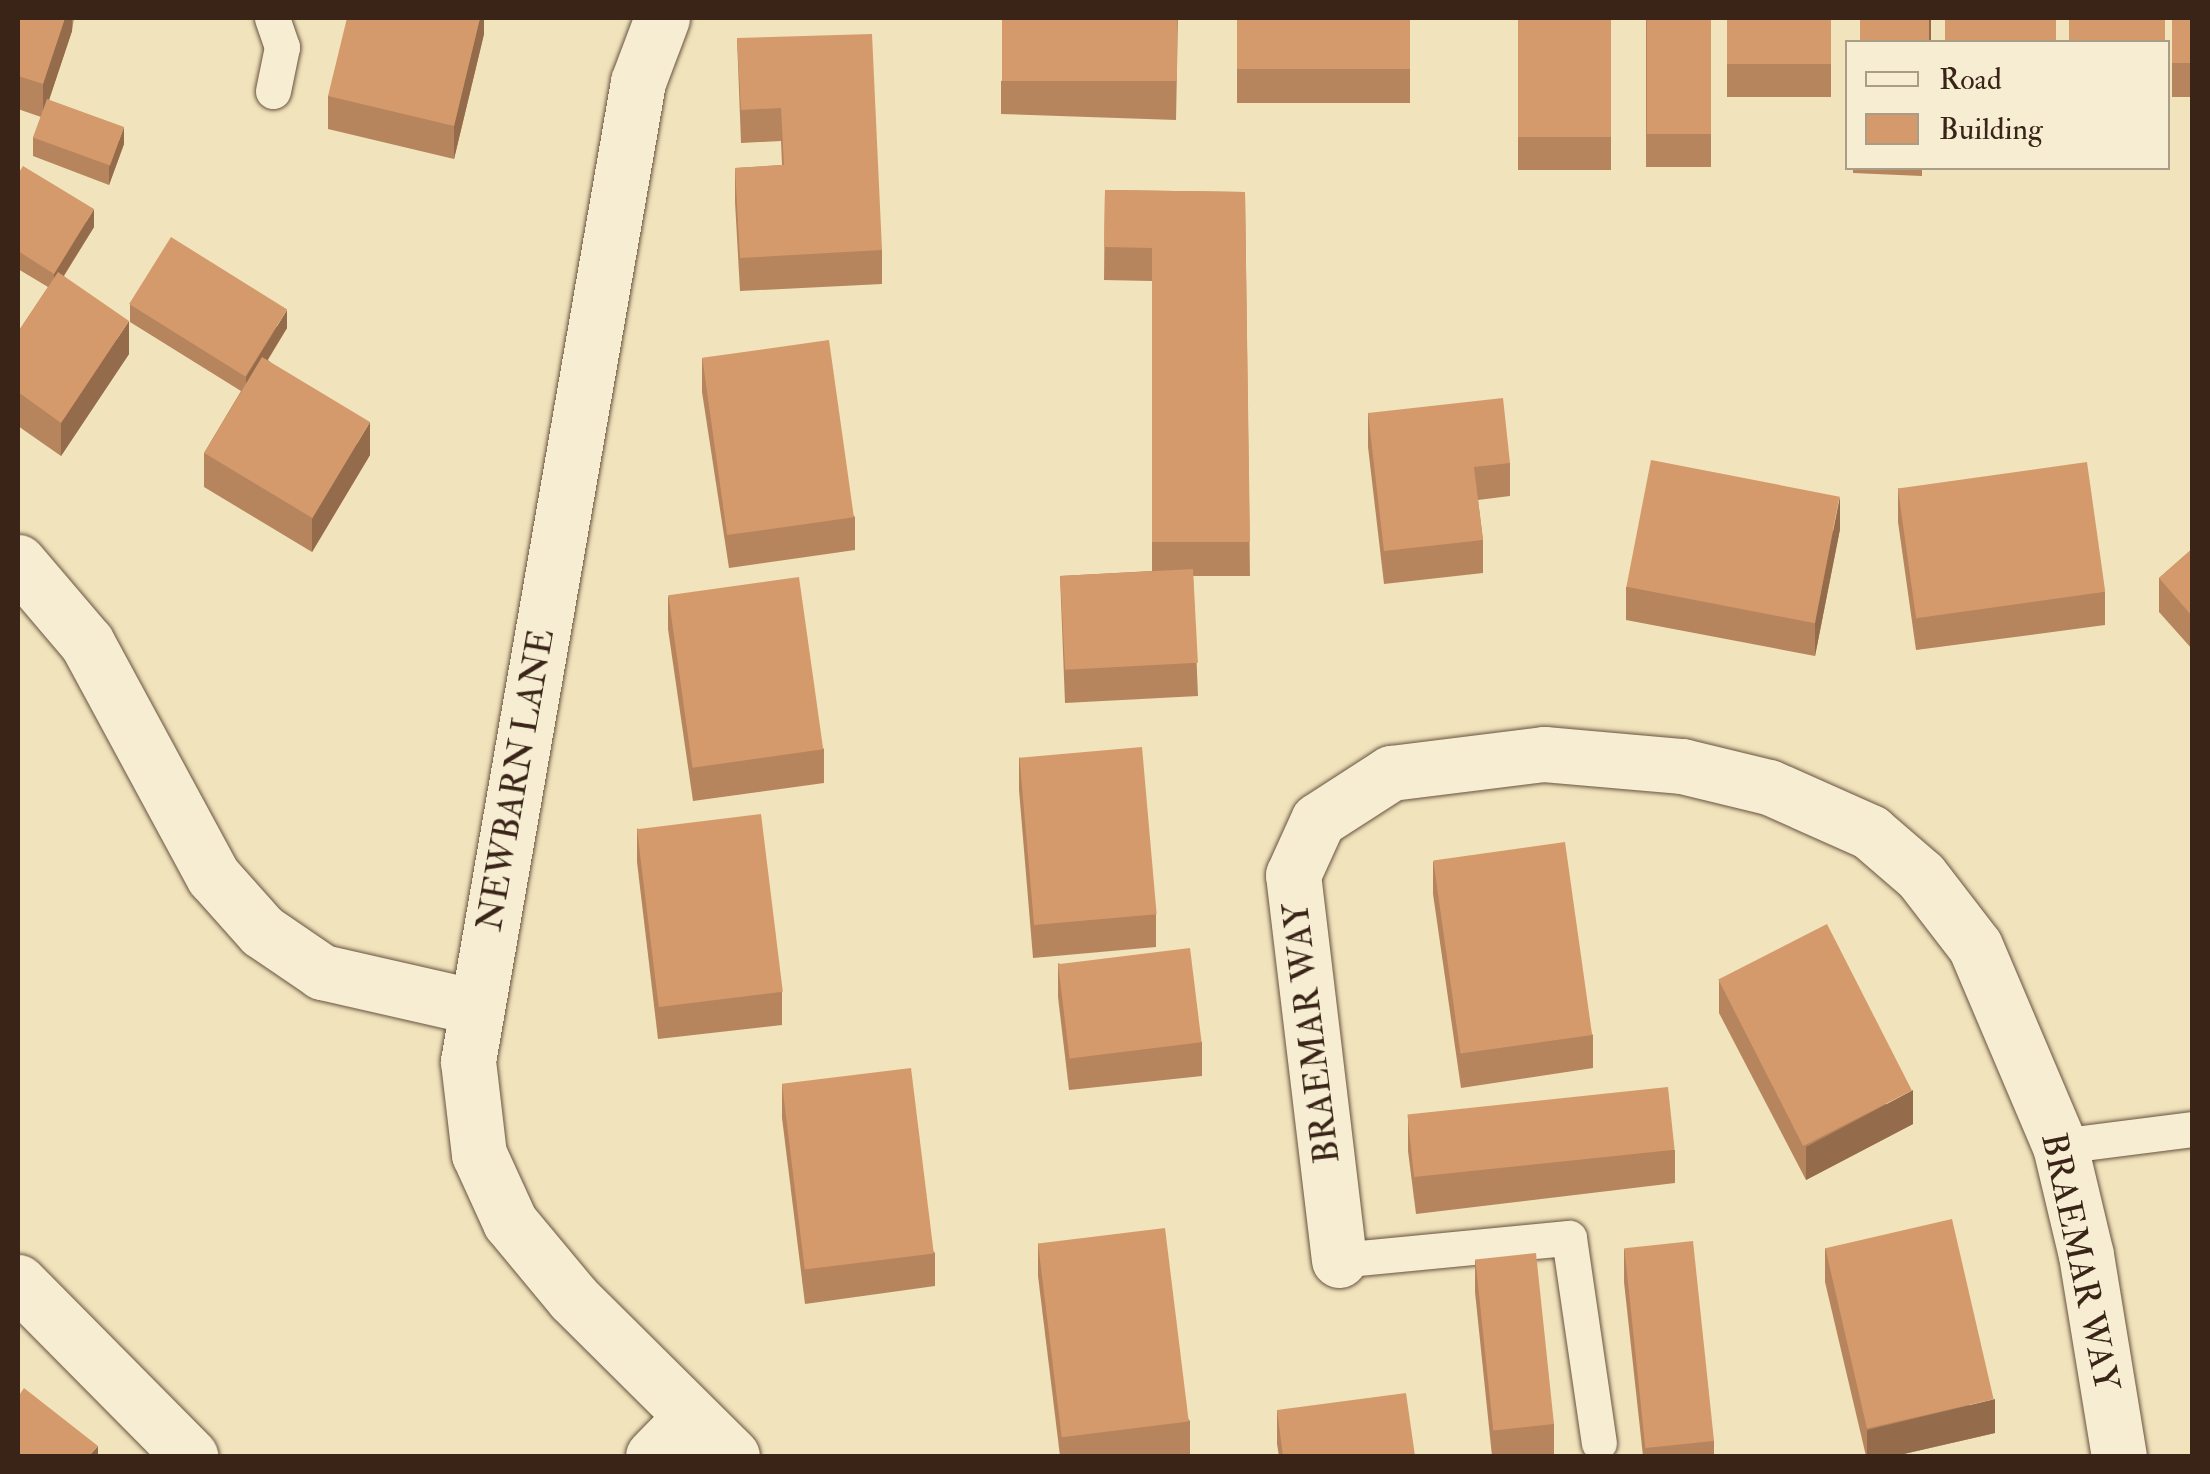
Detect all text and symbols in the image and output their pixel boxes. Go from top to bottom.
legend [1845,40,2170,170]
text: Road [1939,61,2002,98]
text: Building [1939,111,2043,148]
street label: NEWBARN LANE [469,626,563,934]
street label: BRAEMAR WAY [1275,900,1349,1166]
street label: BRAEMAR WAY [2032,1129,2128,1395]

